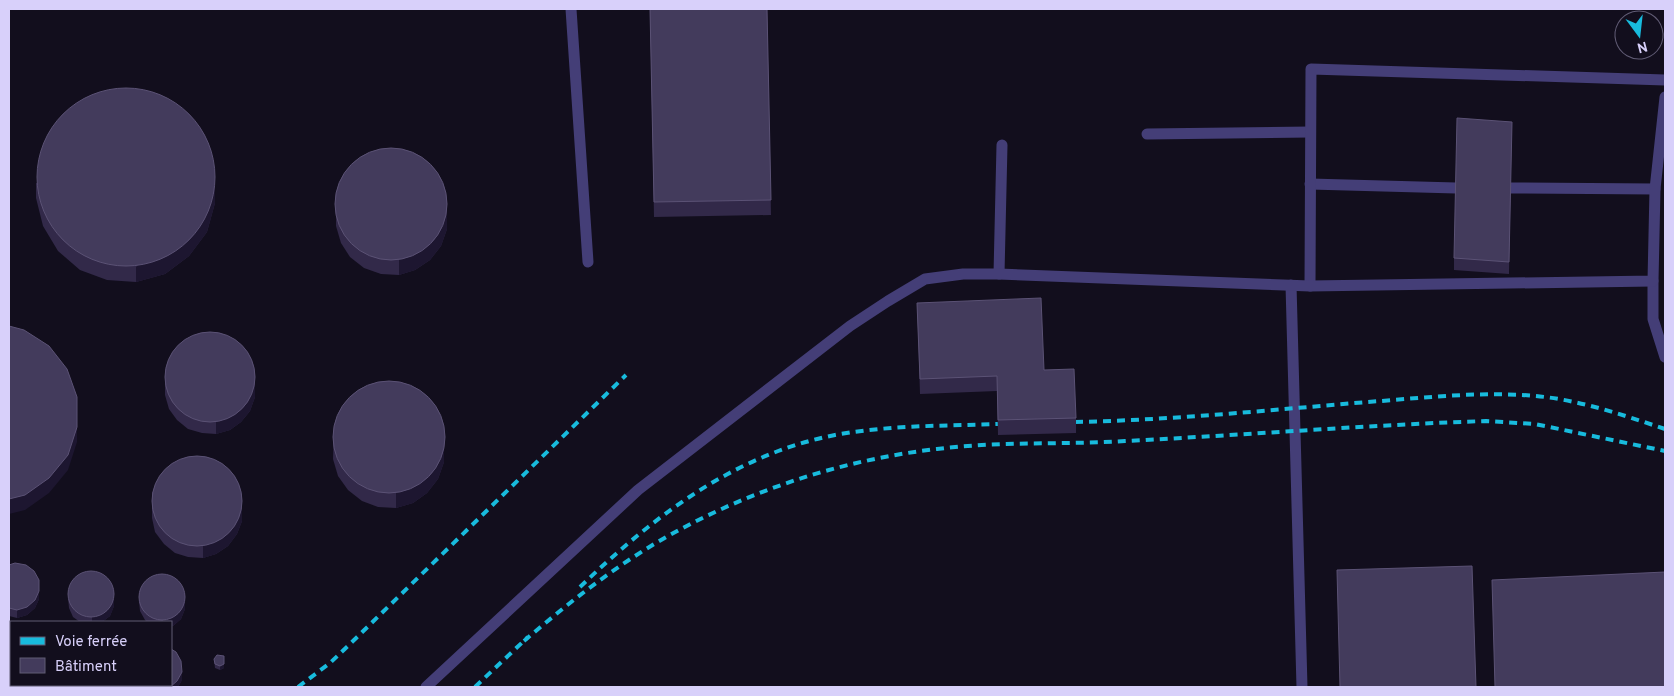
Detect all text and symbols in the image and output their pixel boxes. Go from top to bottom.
north arrow [1614,10,1664,60]
text: N [1635,37,1649,56]
legend [10,621,172,686]
text: Voie ferrée [55,633,127,652]
text: Bâtiment [55,658,117,677]

